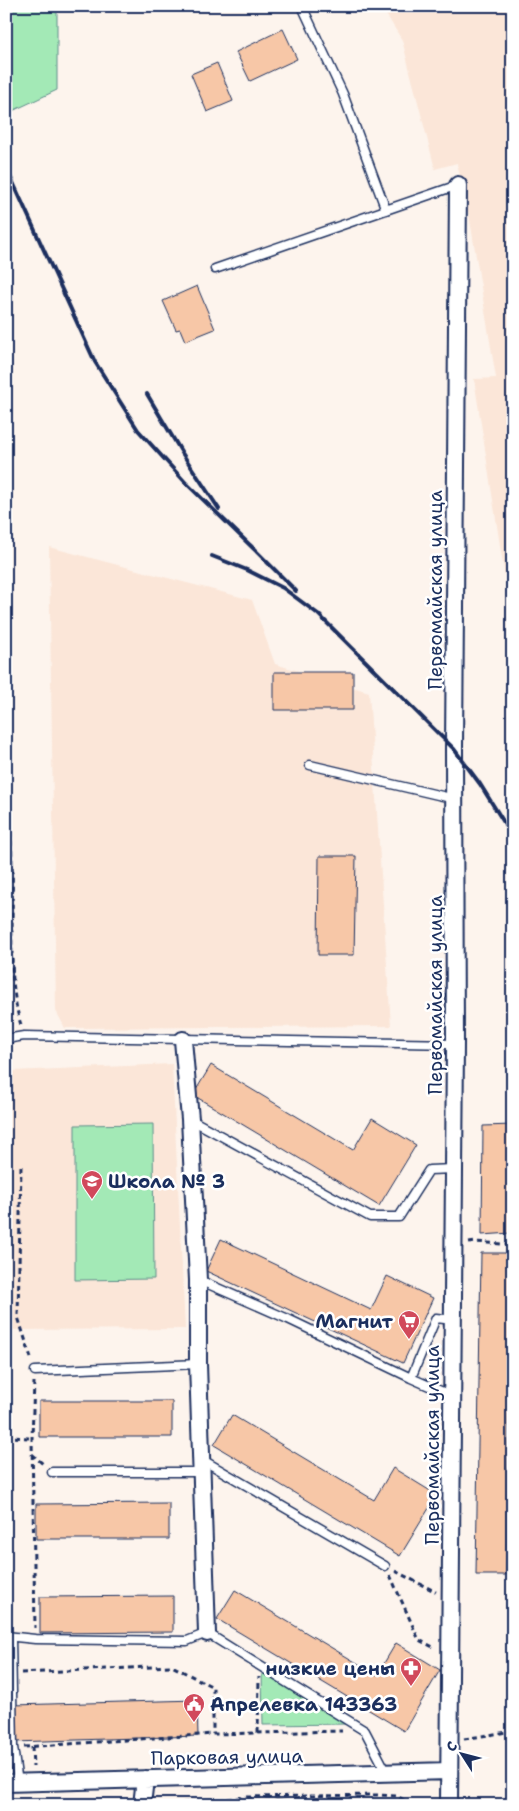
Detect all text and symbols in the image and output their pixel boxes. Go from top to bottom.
street label: Первомайская улица [423,490,448,690]
street label: Первомайская улица [423,895,448,1095]
school or university icon: Школа № 3 [80,1169,104,1200]
place label: Школа № 3 [108,1169,225,1194]
place label: Магнит [315,1309,394,1334]
supermarket icon: Магнит [397,1309,421,1340]
street label: Первомайская улица [420,1345,445,1545]
place label: низкие цены [265,1656,395,1681]
pharmacy icon: низкие цены [399,1656,423,1687]
public building icon: Апрелевка 143363 [182,1692,206,1723]
place label: Апрелевка 143363 [210,1692,397,1717]
north arrow [436,1728,486,1778]
text: С [442,1738,461,1755]
street label: Парковая улица [151,1743,303,1771]

